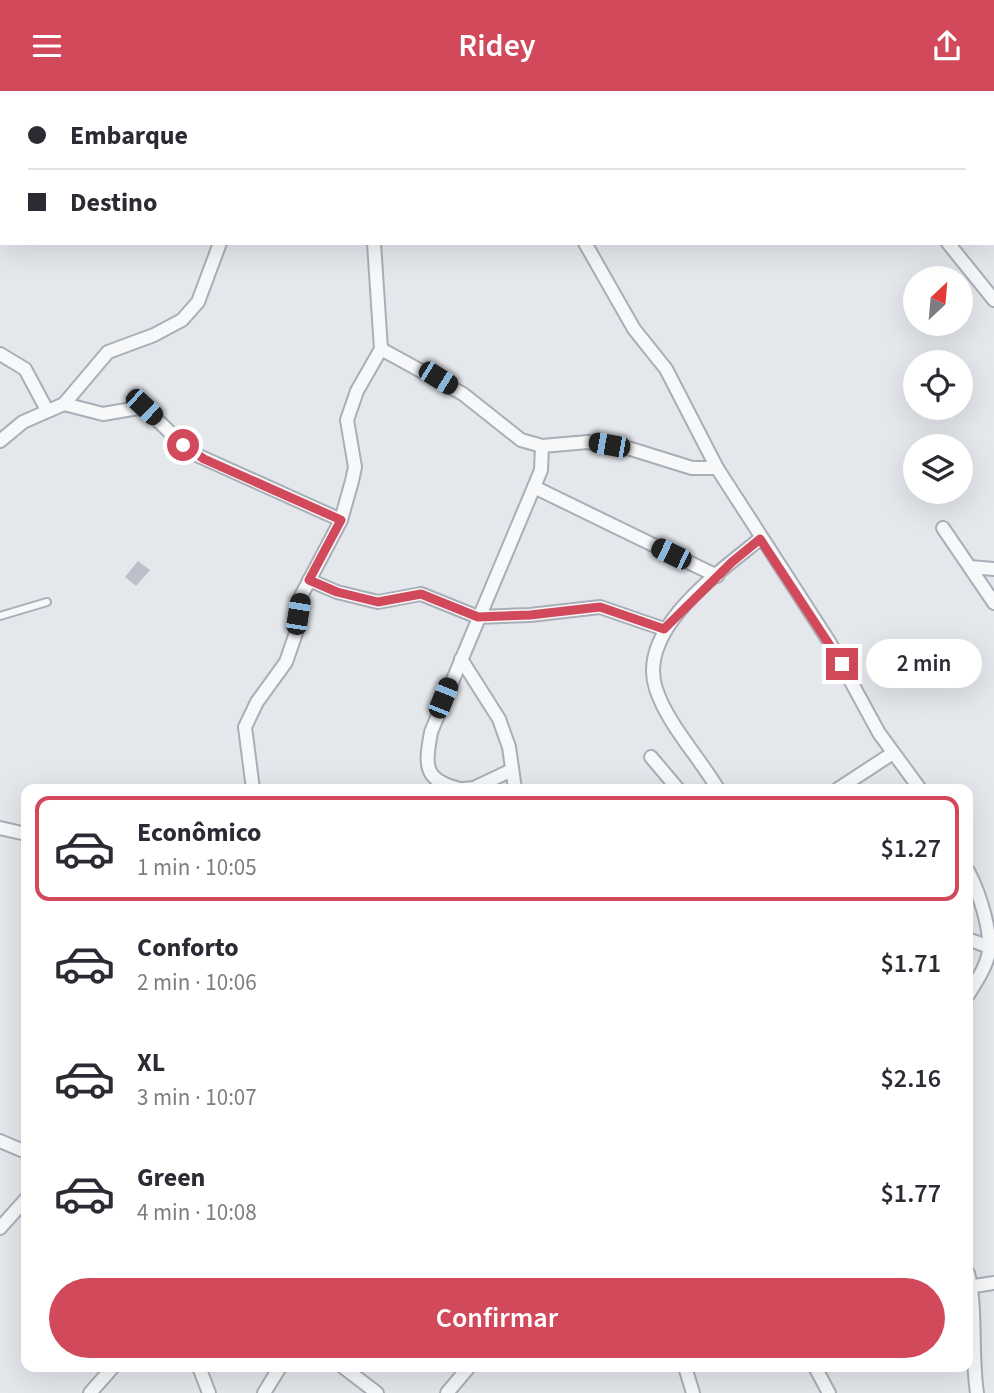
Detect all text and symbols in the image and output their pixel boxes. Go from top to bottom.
text: Ridey [458,23,536,69]
icon: menu [28,27,66,65]
icon: share [928,27,966,65]
text: Embarque [70,117,188,154]
text: Destino [70,184,157,221]
north arrow [903,266,973,336]
map controls [903,266,973,504]
button: locate [903,350,973,420]
car [415,358,462,398]
car [122,385,167,429]
route start [167,429,199,461]
car [587,431,632,459]
button: layers [903,434,973,504]
car [648,535,695,573]
car [285,592,312,636]
callout: 2 min [866,639,982,689]
text: 2 min [897,647,951,680]
route end [826,648,858,680]
car [426,675,461,721]
text: Econômico [137,814,262,851]
icon: car [53,817,116,880]
text: $1.27 [880,830,941,867]
text: 1 min · 10:05 [137,851,257,884]
text: Conforto [137,929,239,966]
icon: car [53,932,116,995]
text: $1.71 [880,945,941,982]
text: 2 min · 10:06 [137,966,257,999]
text: XL [137,1044,165,1081]
icon: car [53,1047,116,1110]
text: $2.16 [880,1060,941,1097]
text: 3 min · 10:07 [137,1081,257,1114]
text: Green [137,1159,205,1196]
icon: car [53,1162,116,1225]
text: $1.77 [880,1175,941,1212]
text: 4 min · 10:08 [137,1196,257,1229]
button: Confirmar [49,1278,945,1358]

